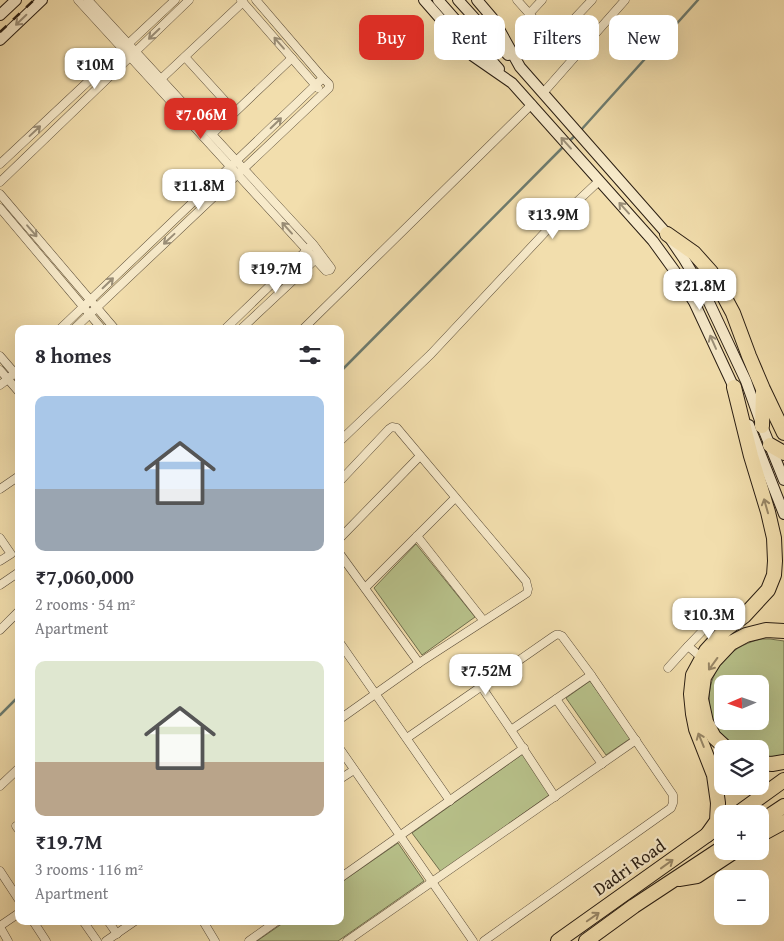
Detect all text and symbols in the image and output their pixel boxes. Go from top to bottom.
one-way arrow [15,14,27,26]
chip: Buy [359,15,424,60]
chip: Rent [434,15,505,60]
chip: Filters [515,15,599,60]
chip: New [609,15,678,60]
one-way arrow [147,28,160,40]
one-way arrow [273,37,285,50]
pin: ₹10M [65,48,125,90]
text: ₹10M [76,52,114,76]
pin: ₹7.06M [160,98,242,140]
text: ₹7.06M [175,102,227,126]
one-way arrow [270,117,282,129]
one-way arrow [29,125,42,137]
one-way arrow [560,137,572,150]
pin: ₹11.8M [158,168,240,211]
text: ₹11.8M [173,173,225,197]
pin: ₹13.9M [512,198,594,240]
one-way arrow [618,201,630,214]
text: ₹13.9M [527,202,579,226]
one-way arrow [281,222,293,235]
one-way arrow [26,225,37,238]
one-way arrow [162,233,175,245]
pin: ₹19.7M [235,252,317,294]
text: ₹19.7M [250,256,302,280]
pin: ₹21.8M [659,268,741,311]
text: ₹21.8M [674,273,726,297]
one-way arrow [101,277,114,289]
one-way arrow [708,335,718,350]
text: 8 homes [35,340,111,371]
icon: filters [296,341,324,369]
icon: home [135,428,225,518]
one-way arrow [760,498,770,514]
text: ₹7,060,000 [35,561,134,592]
text: 2 rooms · 54 m² [35,592,135,616]
pin: ₹10.3M [668,598,750,640]
text: ₹10.3M [683,602,735,626]
text: Apartment [35,616,108,640]
pin: ₹7.52M [445,654,527,696]
one-way arrow [708,657,718,671]
text: ₹7.52M [460,658,512,682]
north arrow [714,675,769,730]
map controls [714,675,769,925]
icon: home [135,693,225,783]
one-way arrow [696,733,705,748]
button: layers [714,740,769,795]
button: + [714,805,769,860]
text: ₹19.7M [35,826,103,857]
street label: Dadri Road [587,832,671,902]
text: 3 rooms · 116 m² [35,857,143,881]
one-way arrow [660,859,674,869]
button: − [714,870,769,925]
text: Apartment [35,881,108,905]
one-way arrow [585,912,599,922]

